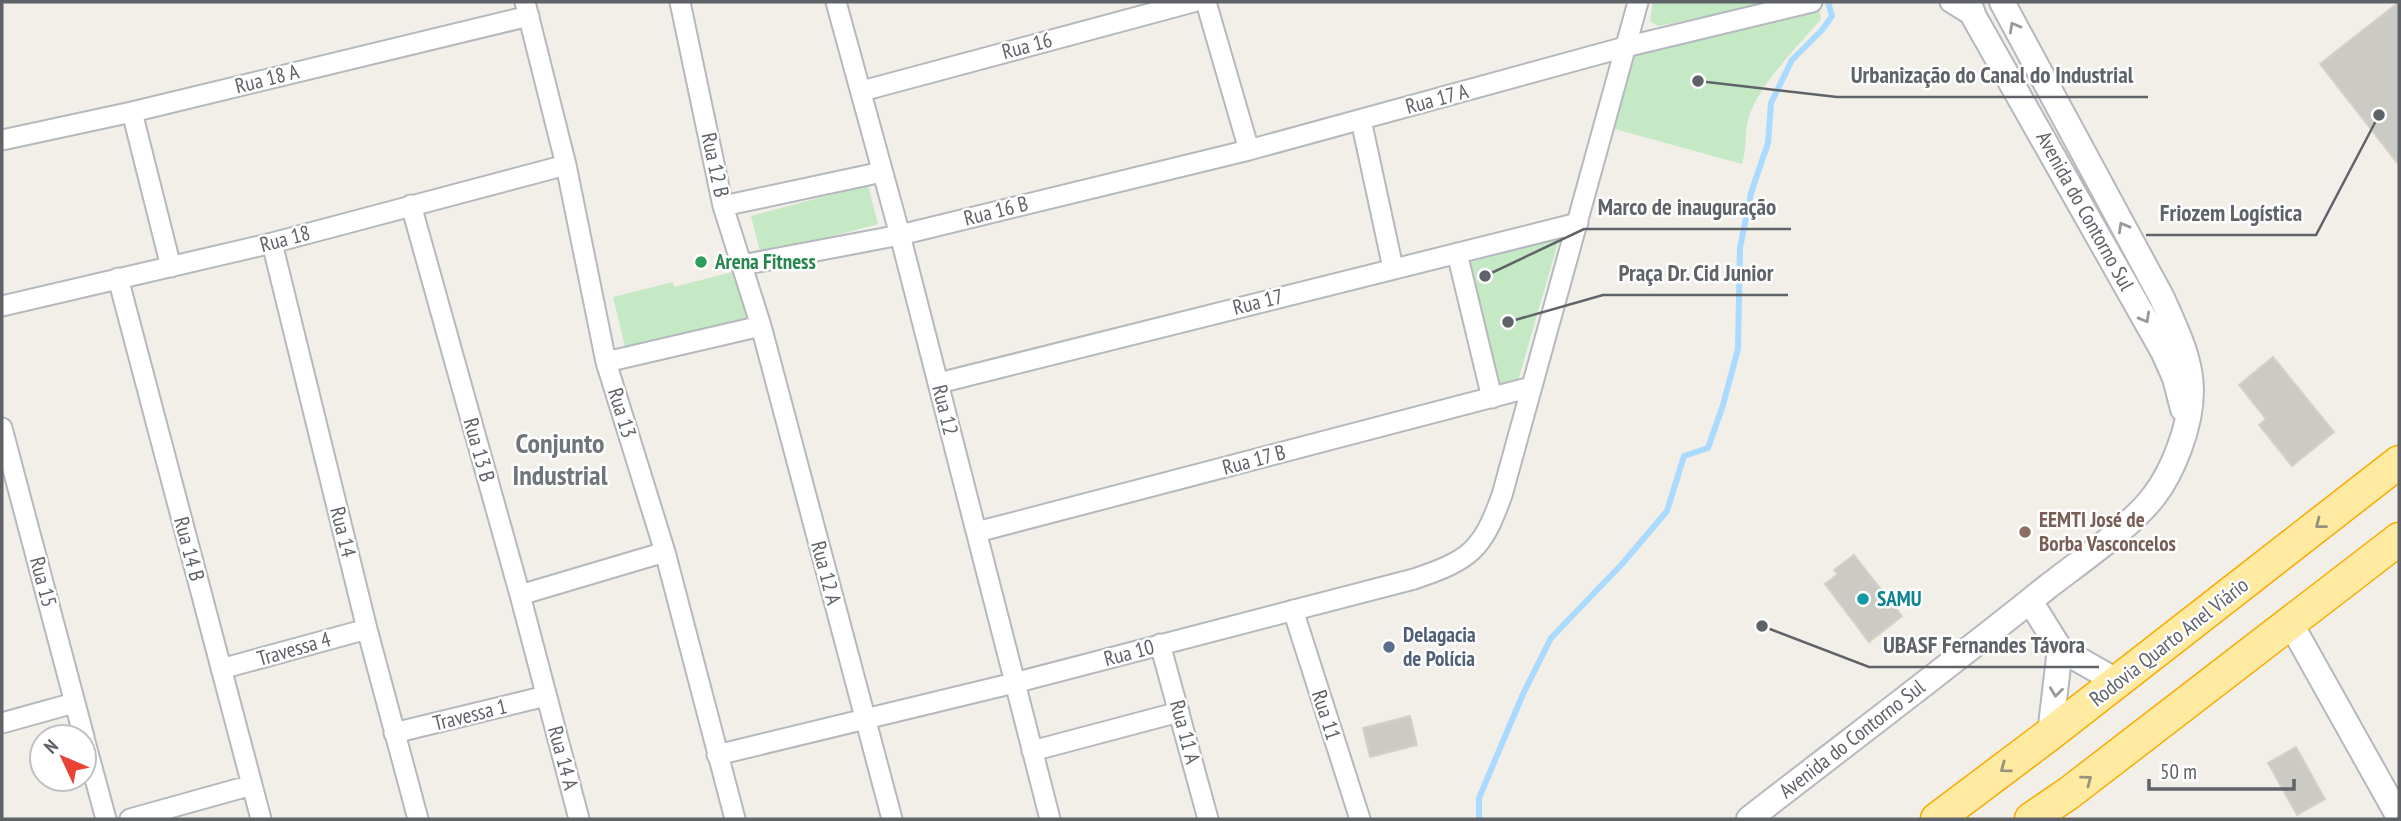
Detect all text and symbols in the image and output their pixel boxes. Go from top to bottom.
one-way arrow [2009,22,2022,34]
street label: Rua 16 [999,26,1055,65]
callout: Urbanização do Canal do Industrial [1837,53,2148,97]
street label: Rua 18 A [232,58,302,99]
text: Urbanização do Canal do Industrial [1851,60,2134,89]
street label: Rua 17 A [1403,77,1471,120]
street label: Avenida do Contorno Sul [2030,126,2140,295]
street label: Rua 12 B [695,130,735,200]
callout: Marco de inauguração [1584,185,1791,229]
street label: Rua 16 B [961,190,1031,232]
callout: Friozem Logística [2146,191,2316,235]
text: Marco de inauguração [1598,192,1776,221]
text: Friozem Logística [2160,198,2302,227]
street label: Rua 18 [257,219,313,258]
one-way arrow [2118,221,2131,234]
place label: Arena Fitness [714,248,816,275]
callout: Praça Dr. Cid Junior [1603,251,1788,295]
marker: Arena Fitness [693,254,709,270]
text: Praça Dr. Cid Junior [1619,258,1774,287]
street label: Rua 17 [1230,282,1286,321]
one-way arrow [2137,311,2150,323]
street label: Rua 12 [926,382,965,438]
street label: Rua 13 [602,385,643,441]
street label: Rua 13 B [458,415,501,485]
district label: Conjunto Industrial [512,424,608,493]
street label: Rua 17 B [1219,438,1288,481]
street label: Rua 14 [324,504,363,560]
place label: EEMTI José de Borba Vasconcelos [2039,506,2176,557]
street label: Rua 14 B [168,514,211,584]
one-way arrow [2315,515,2328,528]
marker: EEMTI José de Borba Vasconcelos [2017,524,2033,540]
street label: Rua 12 A [805,538,848,608]
street label: Rua 15 [24,554,63,610]
street label: Rodovia Quarto Anel Viário [2084,571,2254,712]
place label: SAMU [1877,585,1922,612]
marker: SAMU [1855,591,1871,607]
place label: Delagacia de Polícia [1403,621,1476,672]
callout: UBASF Fernandes Távora [1869,623,2099,667]
street label: Travessa 4 [254,625,334,672]
text: UBASF Fernandes Távora [1883,630,2085,659]
street label: Rua 10 [1101,633,1157,672]
marker: Delagacia de Polícia [1381,639,1397,655]
street label: Avenida do Contorno Sul [1773,673,1930,804]
street label: Rua 11 [1306,686,1347,743]
one-way arrow [2048,686,2063,698]
street label: Travessa 1 [430,692,510,737]
street label: Rua 11 A [1164,697,1207,767]
north arrow [28,723,98,793]
street label: Rua 14 A [542,723,585,793]
text: N [39,734,63,758]
scale bar [2149,748,2294,792]
text: 50 m [2160,758,2197,785]
one-way arrow [2000,760,2013,772]
one-way arrow [2079,775,2092,788]

